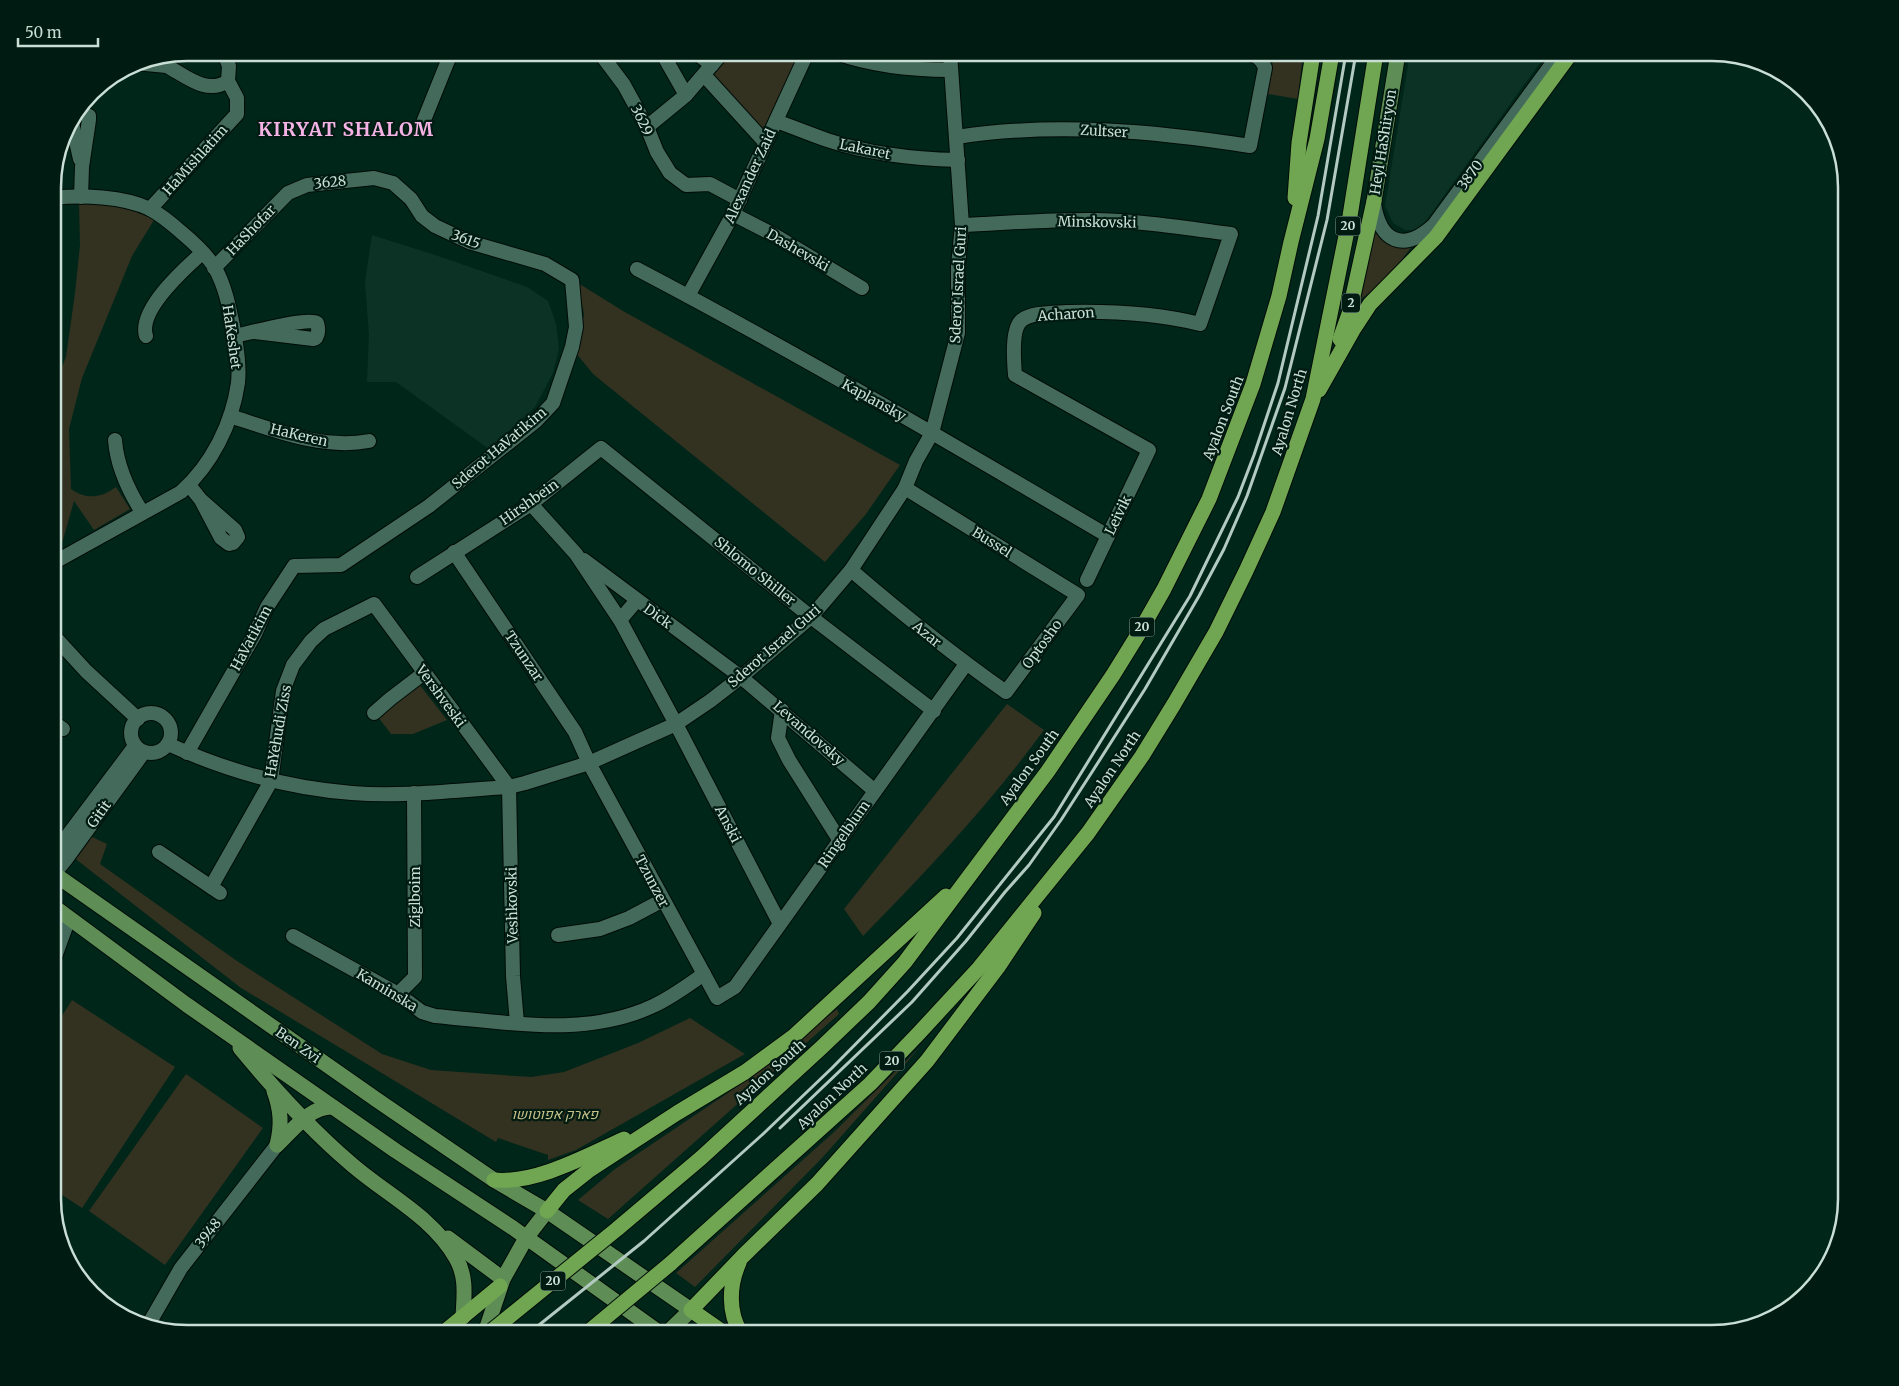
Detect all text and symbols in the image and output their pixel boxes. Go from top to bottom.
scale bar [18,15,98,47]
text: 50 m [25,23,62,42]
street label: Heyl HaShiryon [1366,88,1400,196]
street label: 3629 [627,102,657,138]
district label: KIRYAT SHALOM [258,117,434,141]
street label: HaMishlatim [159,121,231,199]
street label: Zultser [1080,121,1128,141]
street label: Alexander Zaid [720,125,780,227]
street label: Lakaret [838,135,893,163]
street label: 3870 [1453,157,1487,193]
street label: 3628 [313,171,347,193]
street label: HaShofar [223,201,279,259]
street label: Minskovski [1057,212,1137,232]
road number: 20 [1336,217,1360,236]
street label: 3615 [449,225,483,253]
street label: Dashevski [763,225,833,275]
street label: Sderot Israel Guri [946,226,970,344]
road number: 2 [1342,294,1360,312]
street label: Acharon [1036,303,1095,325]
street label: HaKeshet [219,304,245,371]
street label: Ayalon North [1267,367,1311,458]
street label: Ayalon South [1198,373,1247,464]
street label: Kaplansky [839,375,910,425]
street label: Sderot HaVatikim [448,403,550,493]
street label: HaKeren [269,420,329,450]
street label: Hirshbein [496,475,562,529]
street label: Leivik [1101,492,1135,538]
street label: Bussel [969,523,1016,562]
street label: Shlomo Shiller [711,533,799,609]
street label: Dick [640,600,676,632]
street label: Sderot Israel Guri [724,600,825,691]
street label: HaVatikim [226,602,276,674]
street label: Azar [908,616,945,651]
street label: Optosho [1018,616,1066,672]
road number: 20 [1130,618,1154,636]
street label: Tzunzar [501,627,547,685]
street label: Vershveski [412,660,470,731]
street label: HaYehudi Ziss [261,683,295,779]
street label: Levandovsky [769,697,849,770]
street label: Ayalon South [995,726,1063,809]
street label: Ayalon North [1079,727,1144,812]
street label: Gitit [83,796,115,831]
street label: Ringelblum [814,797,874,871]
street label: Anski [711,801,745,846]
street label: Tzunzer [631,852,673,910]
street label: Ziglboim [406,866,424,928]
street label: Veshkovski [502,866,522,944]
street label: Kaminska [353,965,421,1016]
street label: Ben Zvi [272,1023,324,1067]
street label: Ayalon South [730,1035,809,1109]
road number: 20 [880,1052,904,1070]
street label: Ayalon North [792,1059,871,1134]
park label: פארק אפוטושו [512,1105,599,1123]
street label: 3948 [191,1215,225,1251]
road number: 20 [540,1272,566,1290]

